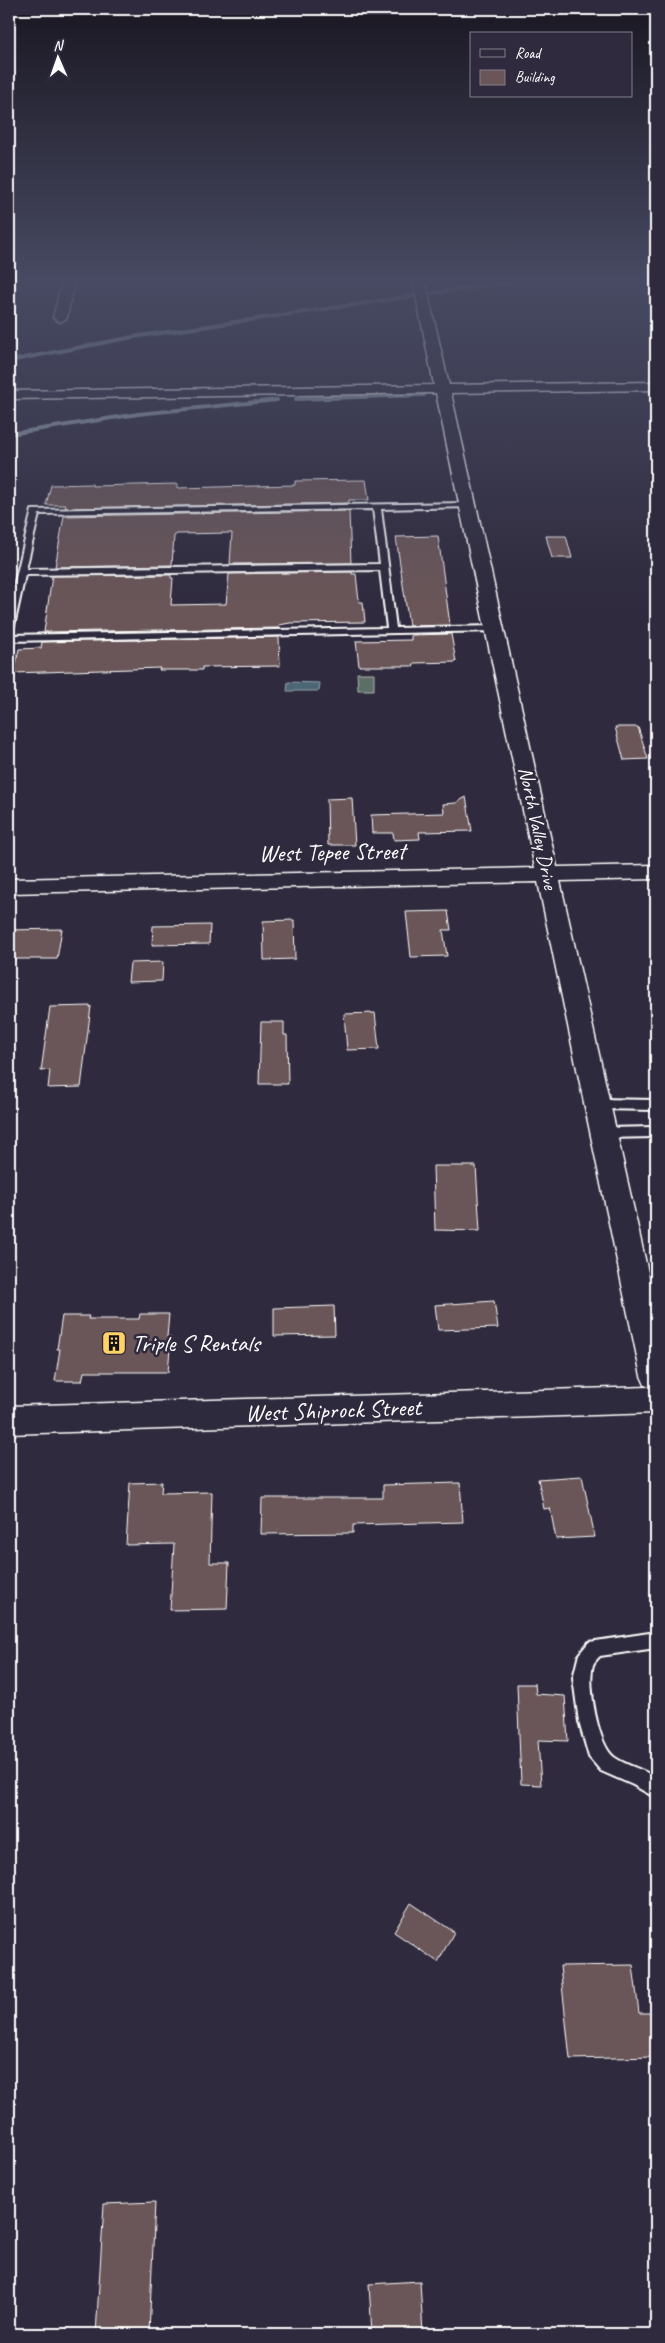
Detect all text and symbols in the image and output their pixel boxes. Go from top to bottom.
north arrow [32,32,82,82]
legend [470,32,632,98]
text: N [53,37,65,54]
text: Road [515,44,542,63]
text: Building [515,68,555,87]
street label: North Valley Drive [513,764,563,893]
street label: West Tepee Street [259,836,409,868]
place label: Triple S Rentals [132,1328,263,1358]
building icon: Triple S Rentals [101,1330,127,1356]
street label: West Shiprock Street [245,1392,423,1428]

